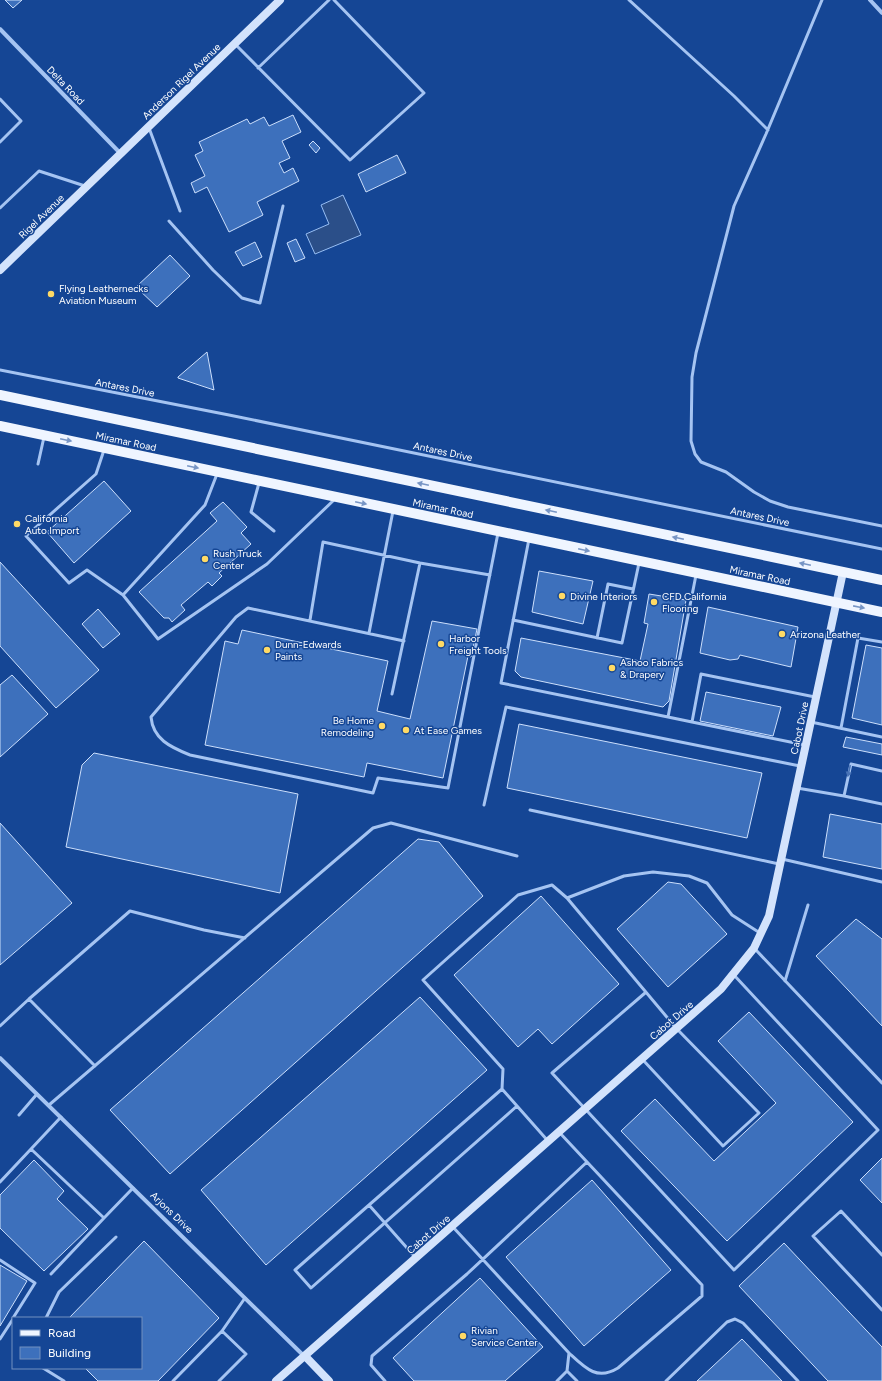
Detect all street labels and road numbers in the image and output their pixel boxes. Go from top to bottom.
street label: Anderson Rigel Avenue [139,40,224,122]
street label: Delta Road [44,63,87,108]
street label: Rigel Avenue [16,191,67,241]
street label: Antares Drive [94,375,156,400]
street label: Miramar Road [94,429,158,454]
street label: Antares Drive [412,439,474,464]
street label: Miramar Road [411,496,475,521]
street label: Antares Drive [729,504,791,529]
street label: Miramar Road [728,563,792,588]
street label: Cabot Drive [788,700,812,756]
street label: Cabot Drive [647,998,696,1043]
street label: Arjons Drive [148,1189,196,1236]
street label: Cabot Drive [404,1212,453,1257]

